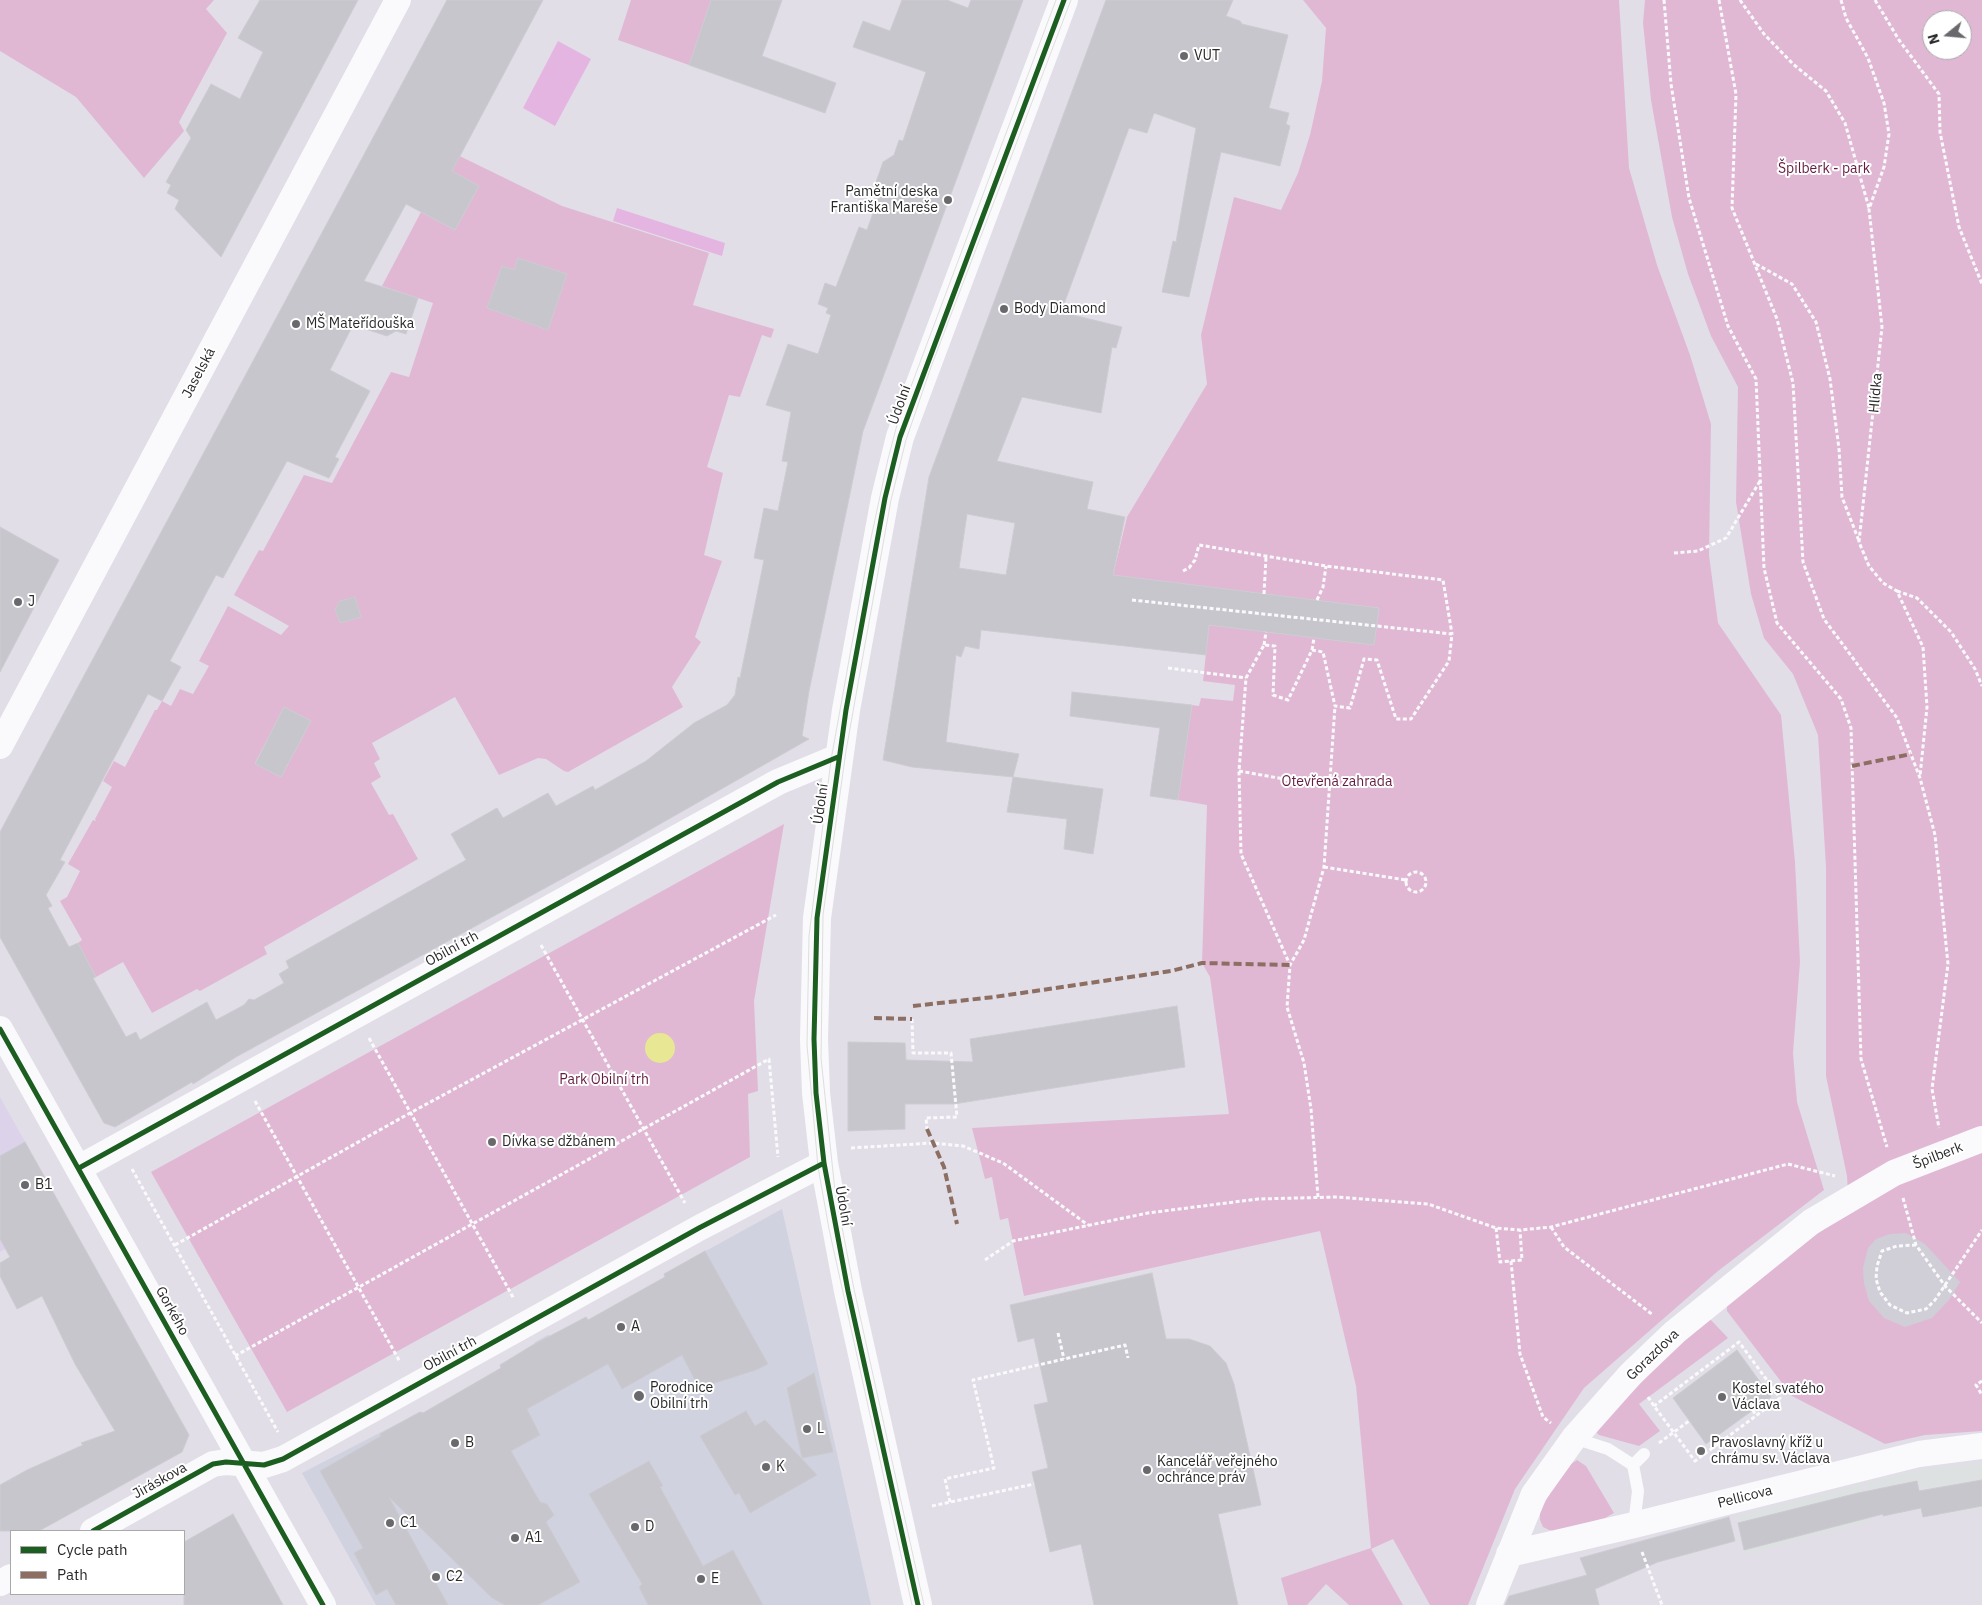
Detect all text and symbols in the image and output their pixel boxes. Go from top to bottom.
north arrow [1922,10,1972,60]
text: N [1924,32,1944,47]
place label: VUT [1194,48,1220,64]
marker: VUT [1178,50,1190,62]
park label: Špilberk - park [1778,161,1870,177]
place label: Pamětní deska Františka Mareše [831,184,938,216]
marker: Pamětní deska Františka Mareše [942,194,954,206]
place label: Body Diamond [1014,301,1106,317]
marker: Body Diamond [998,303,1010,315]
place label: MŠ Mateřídouška [306,316,414,332]
marker: MŠ Mateřídouška [290,318,302,330]
street label: Jaselská [179,345,219,401]
street label: Hlídka [1866,372,1886,414]
street label: Údolní [885,383,915,427]
place label: J [28,594,35,610]
marker: J [12,596,24,608]
park label: Otevřená zahrada [1282,774,1392,790]
street label: Údolní [810,783,832,825]
street label: Obilní trh [423,928,481,970]
park label: Park Obilní trh [559,1072,649,1088]
place label: Dívka se džbánem [502,1134,616,1150]
marker: Dívka se džbánem [486,1136,498,1148]
street label: Špilberk [1911,1139,1965,1173]
place label: B1 [35,1177,53,1193]
marker: B1 [19,1179,31,1191]
street label: Údolní [831,1184,855,1228]
street label: Gorkého [152,1284,192,1338]
place label: A [631,1319,640,1335]
marker: A [615,1321,627,1333]
street label: Gorazdova [1623,1326,1683,1384]
street label: Obilní trh [421,1333,479,1375]
place label: Porodnice Obilní trh [650,1380,713,1412]
place label: Kostel svatého Václava [1732,1381,1824,1414]
marker: Porodnice Obilní trh [632,1389,646,1403]
marker: Kostel svatého Václava [1716,1391,1728,1403]
place label: L [817,1421,824,1437]
marker: L [801,1423,813,1435]
place label: B [465,1435,474,1451]
place label: Pravoslavný kříž u chrámu sv. Václava [1711,1435,1830,1468]
marker: B [449,1437,461,1449]
marker: Pravoslavný kříž u chrámu sv. Václava [1695,1445,1707,1457]
place label: Kancelář veřejného ochránce práv [1157,1454,1278,1486]
street label: Jiráskova [130,1459,190,1503]
place label: K [776,1459,785,1475]
marker: K [760,1461,772,1473]
marker: Kancelář veřejného ochránce práv [1141,1464,1153,1476]
street label: Pellicova [1716,1482,1774,1512]
place label: C1 [400,1515,417,1531]
marker: C1 [384,1517,396,1529]
place label: D [645,1519,654,1535]
marker: D [629,1521,641,1533]
legend [10,1530,185,1595]
place label: A1 [525,1530,542,1546]
marker: A1 [509,1532,521,1544]
text: Cycle path [57,1540,128,1559]
text: Path [57,1565,88,1584]
place label: C2 [446,1569,463,1585]
marker: C2 [430,1571,442,1583]
place label: E [711,1571,719,1587]
marker: E [695,1573,707,1585]

